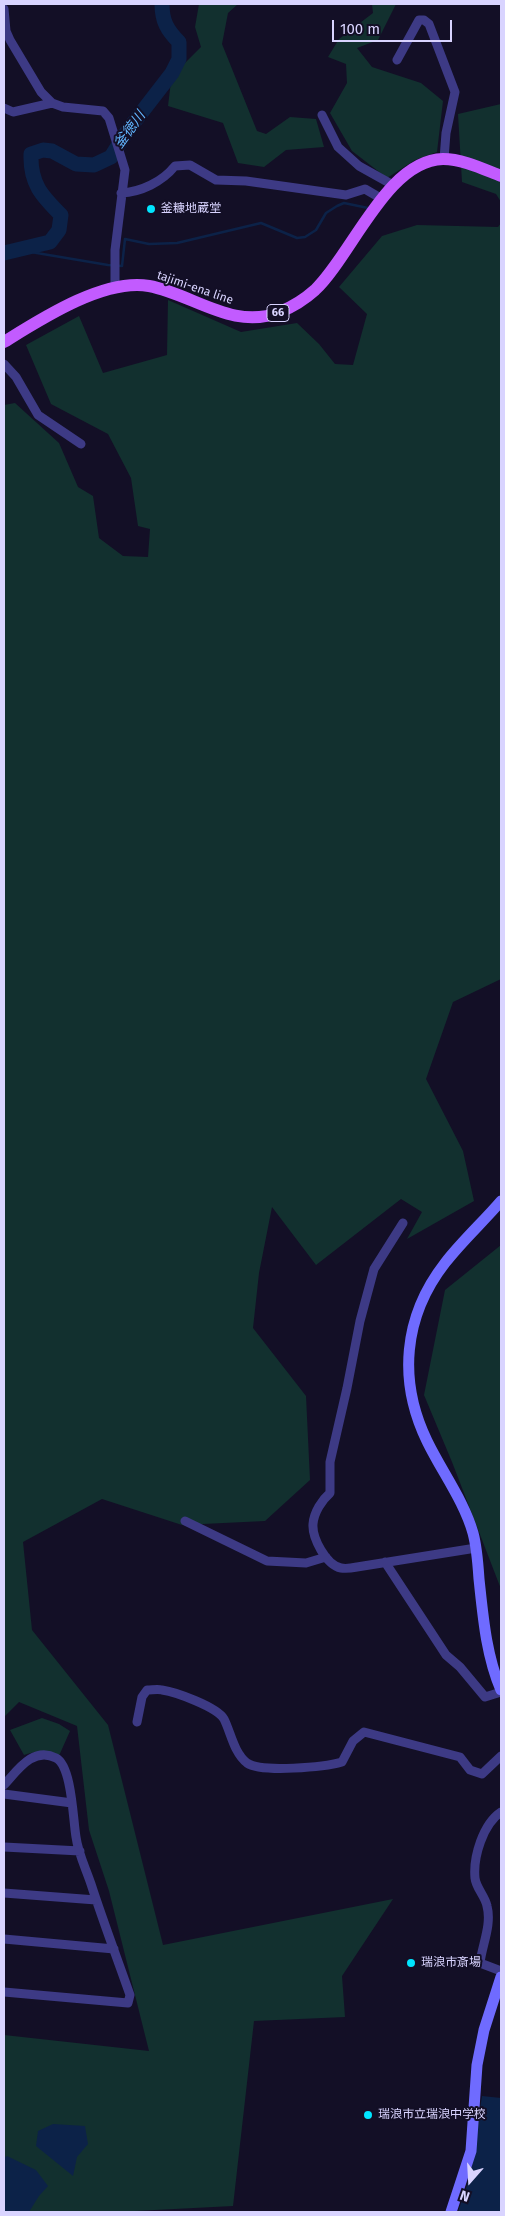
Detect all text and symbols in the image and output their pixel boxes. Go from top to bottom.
scale bar [335,10,455,42]
text: 100 m [340,20,380,38]
water label: 釜徳川 [111,108,149,152]
place label: 釜糠地蔵堂 [161,202,221,216]
marker: 釜糠地蔵堂 [145,203,157,215]
street label: tajimi-ena line [155,268,235,308]
road number: 66 [267,304,289,322]
place label: 瑞浪市斎場 [421,1956,481,1970]
marker: 瑞浪市斎場 [405,1957,417,1969]
place label: 瑞浪市立瑞浪中学校 [378,2108,486,2122]
marker: 瑞浪市立瑞浪中学校 [362,2109,374,2121]
north arrow [445,2156,495,2206]
text: N [458,2186,472,2205]

